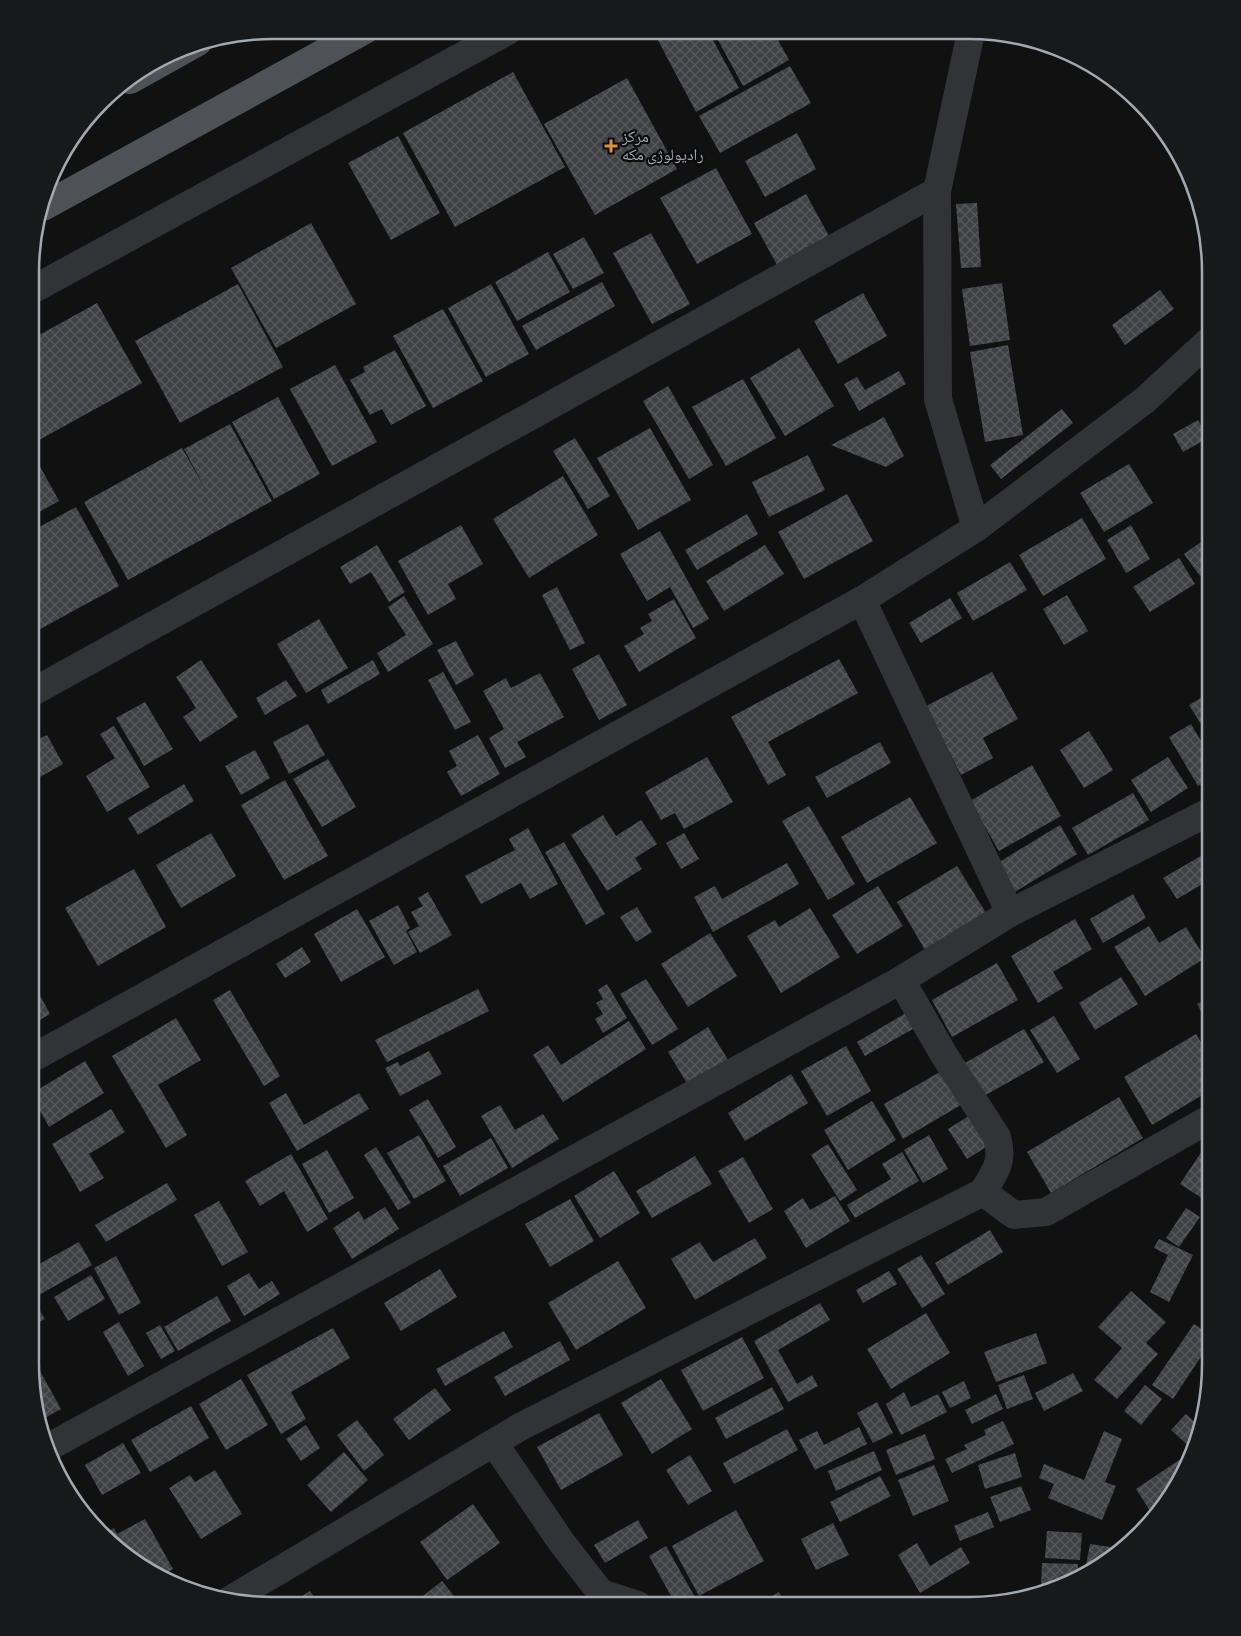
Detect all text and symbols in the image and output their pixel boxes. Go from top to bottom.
place label: مرکز رادیولوژی مکه [621,126,704,166]
marker: مرکز رادیولوژی مکه [604,139,618,153]

